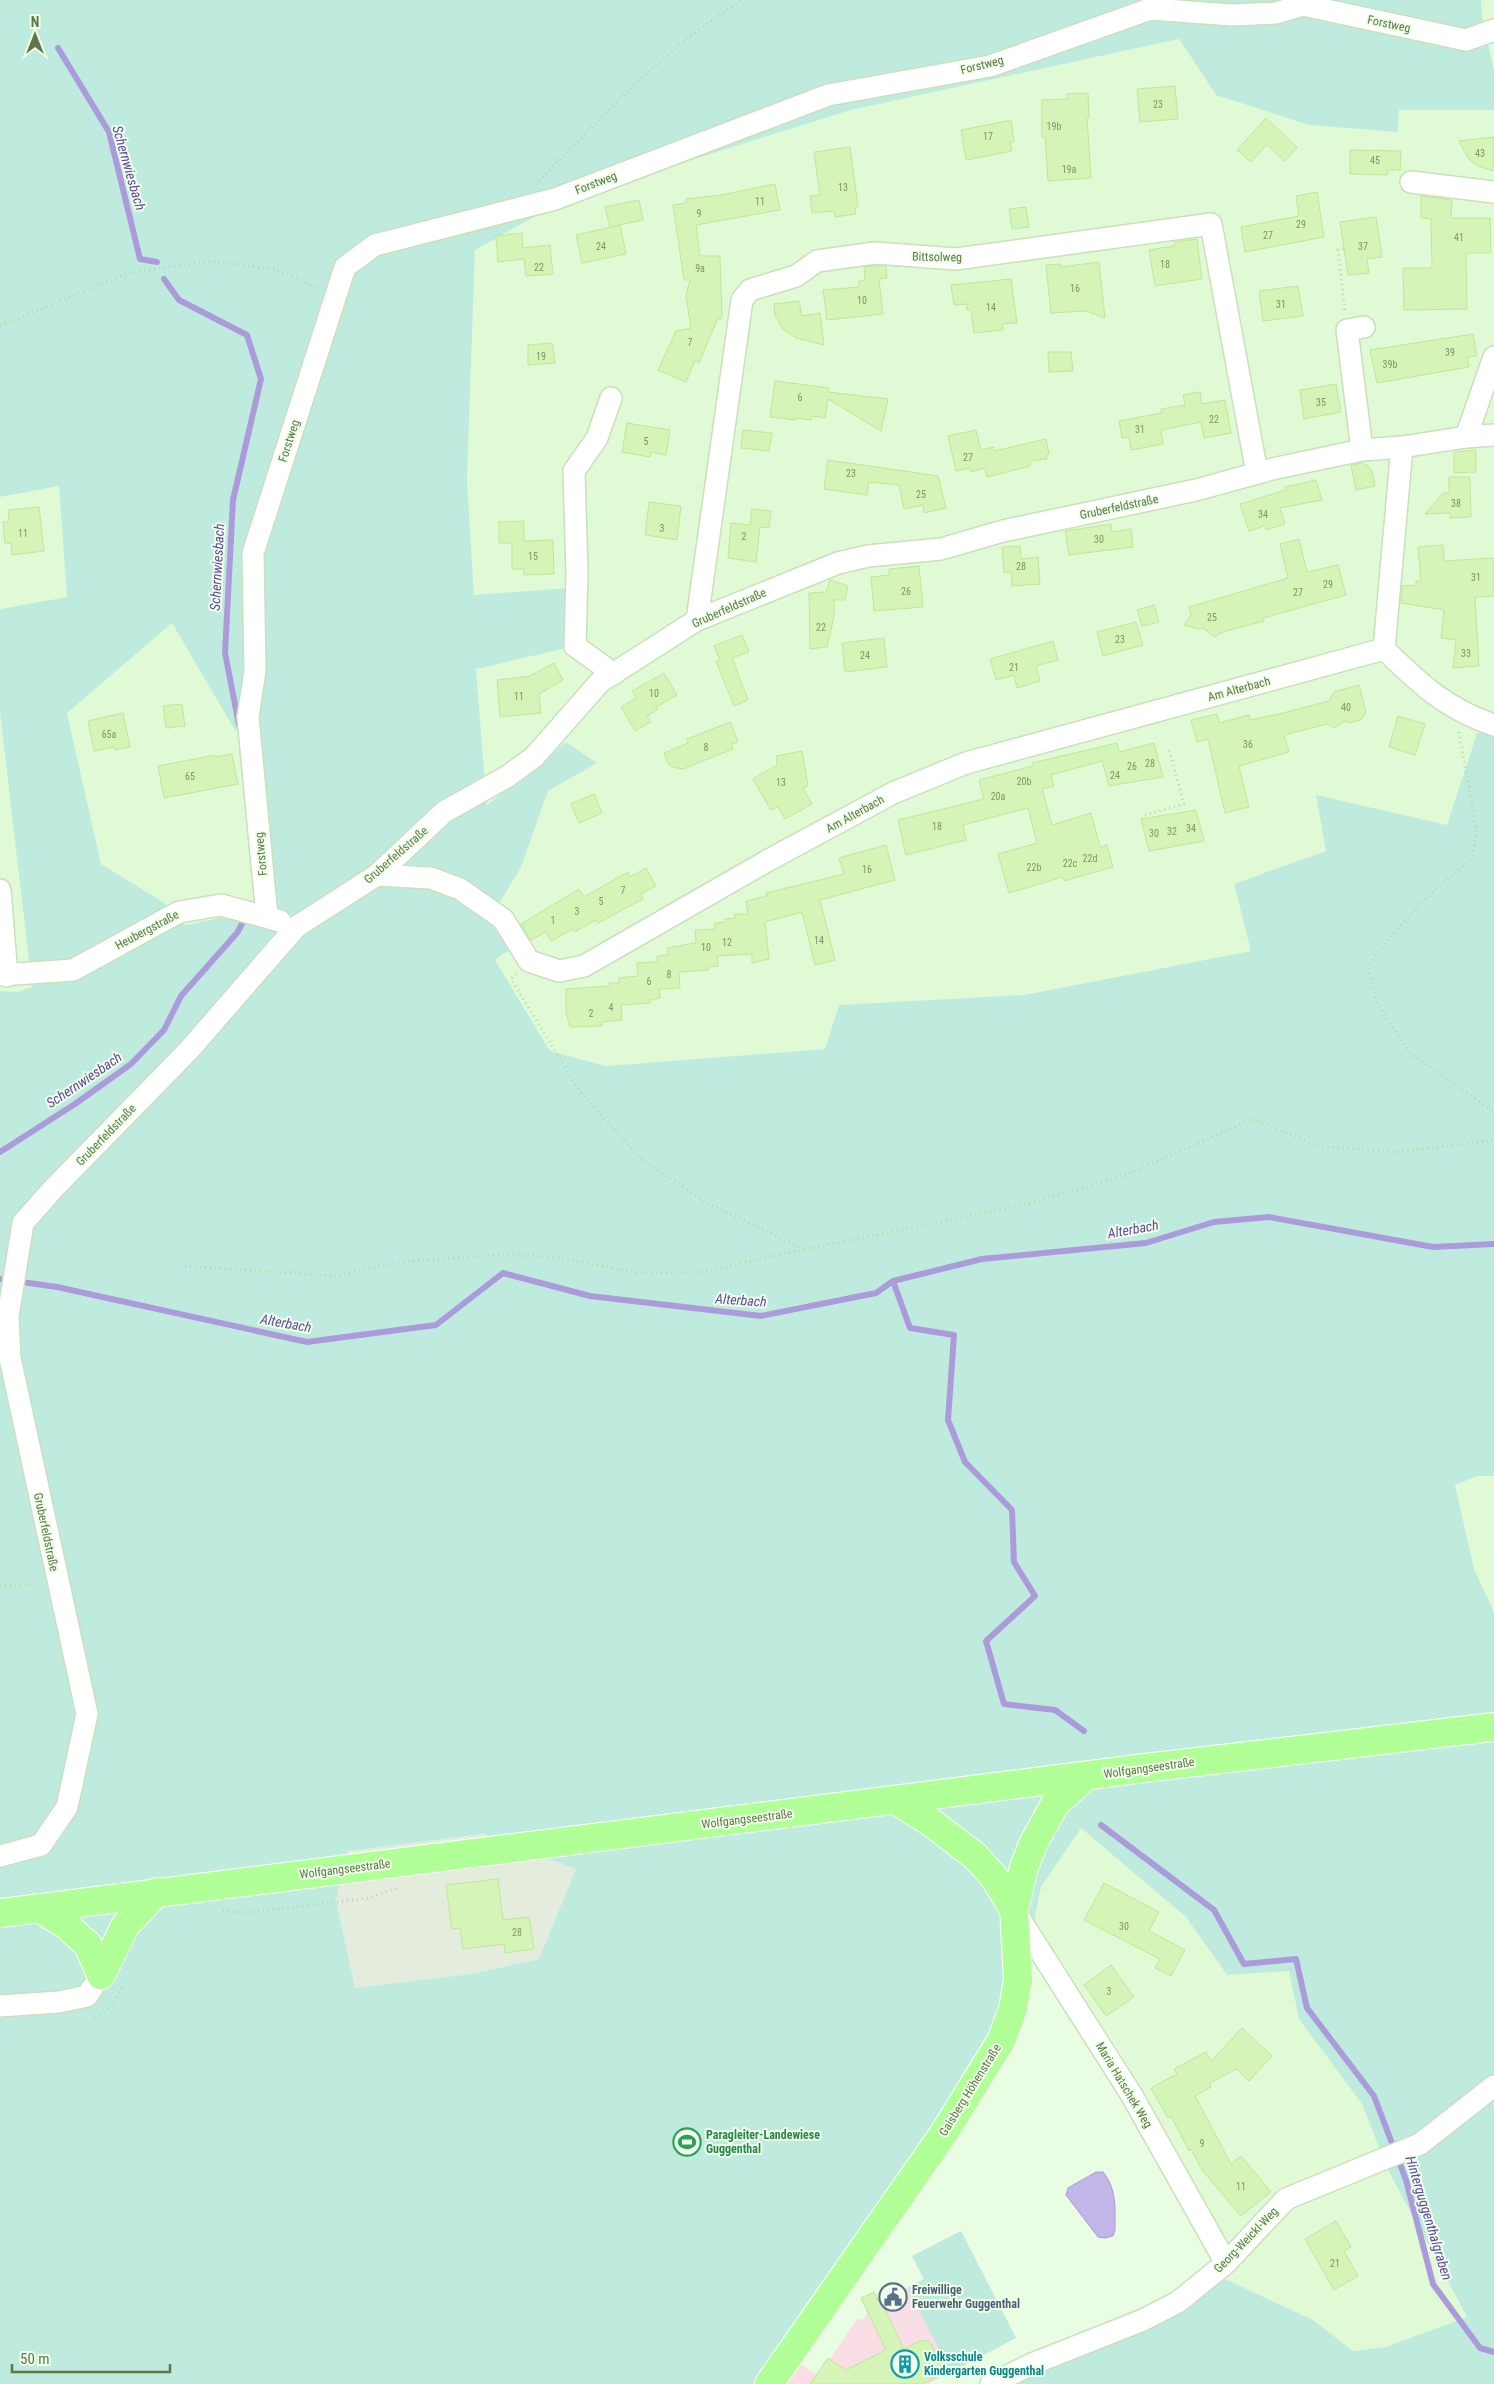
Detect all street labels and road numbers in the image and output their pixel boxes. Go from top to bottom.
street label: Forstweg [1366,13,1412,35]
street label: Forstweg [959,53,1005,77]
street label: Forstweg [573,169,619,197]
street label: Bittsolweg [912,250,962,264]
street label: Forstweg [276,418,302,464]
street label: Gruberfeldstraße [1078,492,1160,522]
street label: Gruberfeldstraße [690,585,769,631]
street label: Am Alterbach [1206,674,1272,704]
street label: Am Alterbach [824,792,887,836]
street label: Gruberfeldstraße [361,823,431,886]
street label: Forstweg [252,832,270,876]
street label: Heubergstraße [113,907,181,953]
street label: Gruberfeldstraße [73,1101,139,1169]
street label: Gruberfeldstraße [31,1491,61,1573]
street label: Wolfgangseestraße [1103,1755,1196,1781]
street label: Wolfgangseestraße [701,1806,794,1832]
street label: Wolfgangseestraße [299,1856,392,1882]
street label: Maria Hatschek Weg [1093,2040,1155,2130]
street label: Gaisberg Höhenstraße [936,2041,1004,2138]
street label: Georg-Weickl-Weg [1211,2204,1281,2276]

